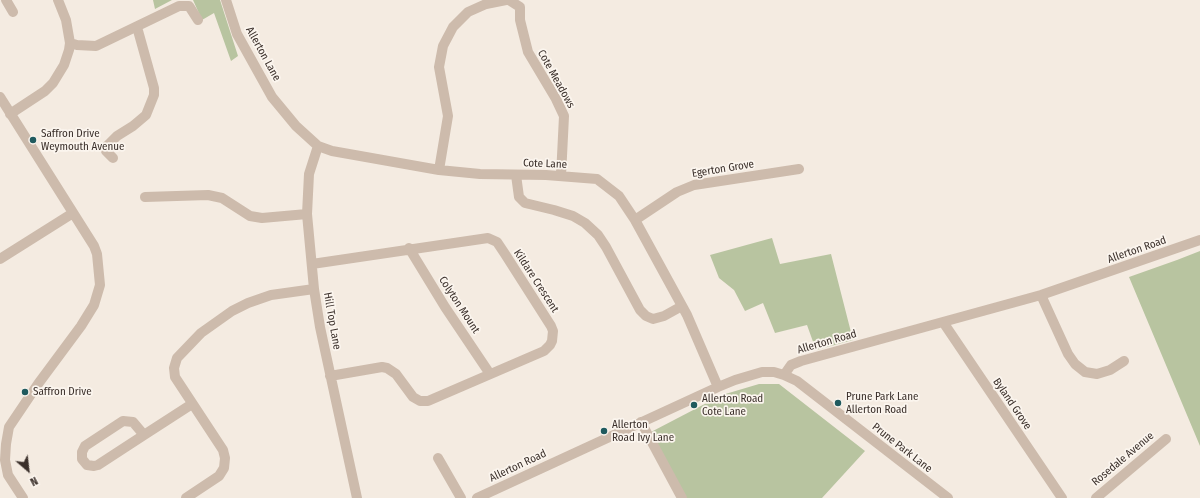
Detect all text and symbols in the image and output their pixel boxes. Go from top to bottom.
street label: Allerton Lane [243,25,283,83]
street label: Cote Meadows [535,47,577,111]
place label: Saffron Drive Weymouth Avenue [41,127,124,153]
marker: Saffron Drive Weymouth Avenue [28,135,38,145]
street label: Cote Lane [523,157,567,171]
street label: Egerton Grove [691,158,755,180]
street label: Allerton Road [1106,234,1168,266]
street label: Kildare Crescent [511,247,561,315]
street label: Colyton Mount [436,274,482,336]
street label: Hill Top Lane [320,291,344,351]
street label: Allerton Road [796,327,858,357]
street label: Byland Grove [990,376,1034,432]
place label: Saffron Drive [33,385,92,399]
marker: Saffron Drive [20,387,30,397]
place label: Prune Park Lane Allerton Road [846,390,918,416]
place label: Allerton Road Cote Lane [702,392,763,418]
marker: Prune Park Lane Allerton Road [833,398,843,408]
marker: Allerton Road Cote Lane [689,400,699,410]
place label: Allerton Road Ivy Lane [612,418,674,444]
street label: Prune Park Lane [869,420,935,476]
marker: Allerton Road Ivy Lane [599,426,609,436]
street label: Rosedale Avenue [1089,429,1157,489]
street label: Allerton Road [487,447,549,485]
north arrow [8,450,48,490]
text: N [28,474,40,488]

